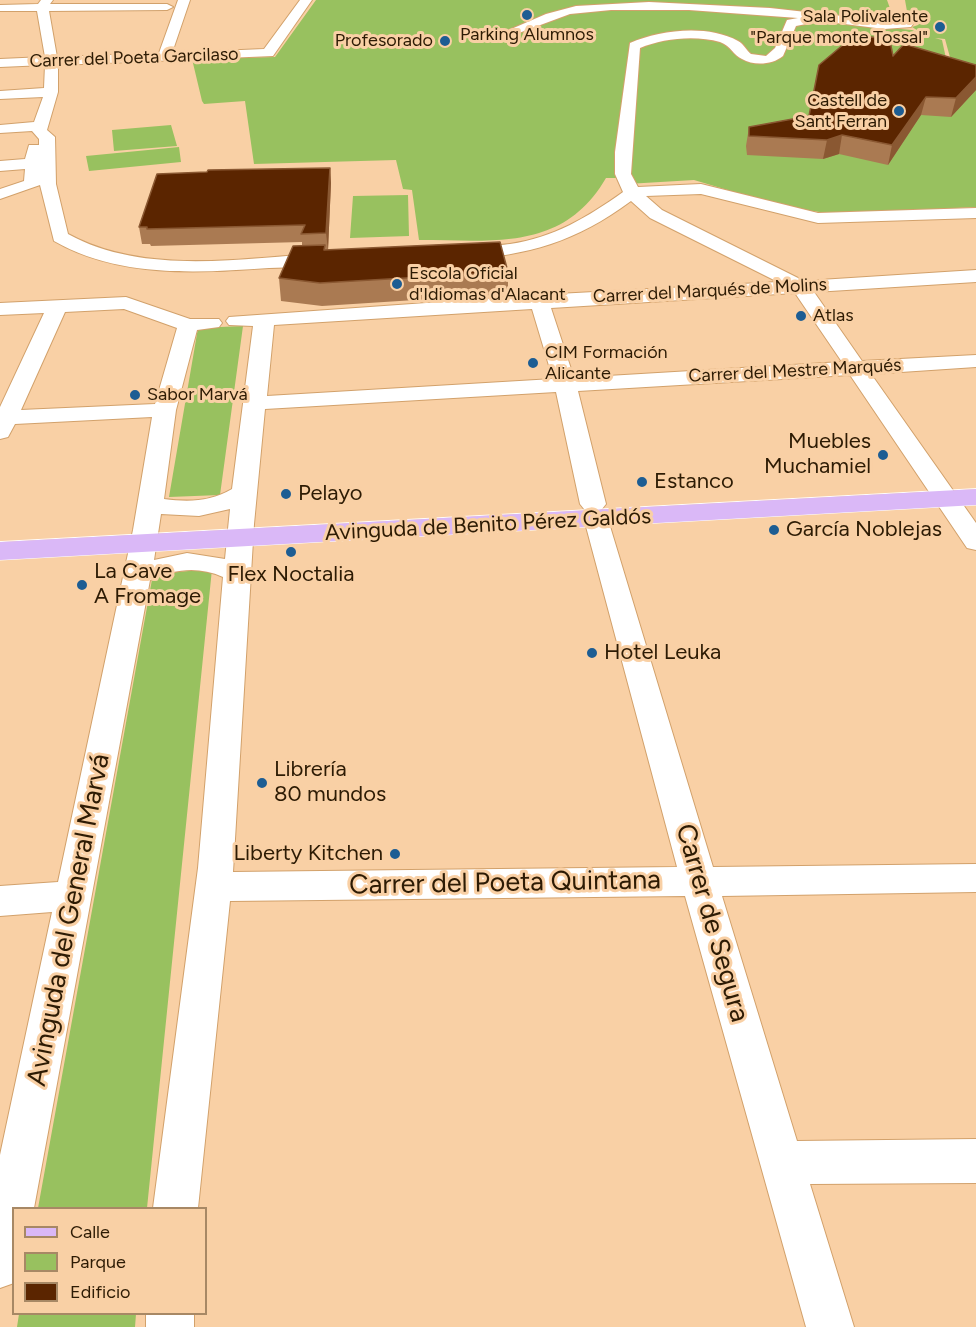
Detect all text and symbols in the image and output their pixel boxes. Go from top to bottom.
place label: Sala Polivalente "Parque monte Tossal" [750,6,928,48]
marker: Parking Alumnos [520,8,534,22]
marker: Sala Polivalente "Parque monte Tossal" [933,20,947,34]
place label: Parking Alumnos [460,24,594,46]
place label: Profesorado [335,30,433,52]
marker: Profesorado [438,34,452,48]
street label: Carrer del Poeta Garcilaso [29,44,239,72]
place label: Castell de Sant Ferran [795,90,887,132]
marker: Castell de Sant Ferran [892,104,906,118]
place label: Escola Oficial d'Idiomas d'Alacant [409,263,566,306]
street label: Carrer del Marqués de Molins [593,274,827,308]
marker: Escola Oficial d'Idiomas d'Alacant [390,277,404,291]
place label: Atlas [813,305,854,327]
marker: Atlas [794,309,808,323]
place label: CIM Formación Alicante [545,342,668,385]
street label: Carrer del Mestre Marqués [688,355,902,387]
marker: CIM Formación Alicante [526,356,540,370]
place label: Sabor Marvá [147,384,248,406]
marker: Sabor Marvá [128,388,142,402]
place label: Muebles Muchamiel [764,429,871,481]
marker: Muebles Muchamiel [876,448,890,462]
place label: Estanco [654,469,734,495]
marker: Estanco [635,475,649,489]
place label: Pelayo [298,481,363,507]
marker: Pelayo [279,487,293,501]
street label: Avinguda de Benito Pérez Galdós [324,503,652,547]
place label: García Noblejas [786,517,942,543]
marker: García Noblejas [767,523,781,537]
marker: Flex Noctalia [284,545,298,559]
place label: La Cave A Fromage [94,559,201,610]
place label: Flex Noctalia [228,562,354,588]
marker: La Cave A Fromage [75,578,89,592]
place label: Hotel Leuka [604,640,721,666]
marker: Hotel Leuka [585,646,599,660]
street label: Avinguda del General Marvá [21,751,117,1089]
place label: Librería 80 mundos [274,757,386,808]
marker: Librería 80 mundos [255,776,269,790]
street label: Carrer de Segura [668,820,756,1026]
place label: Liberty Kitchen [234,841,383,867]
marker: Liberty Kitchen [388,847,402,861]
street label: Carrer del Poeta Quintana [349,864,661,902]
legend [12,1207,207,1315]
text: Calle [70,1221,110,1243]
text: Parque [70,1251,126,1273]
text: Edificio [70,1281,131,1303]

